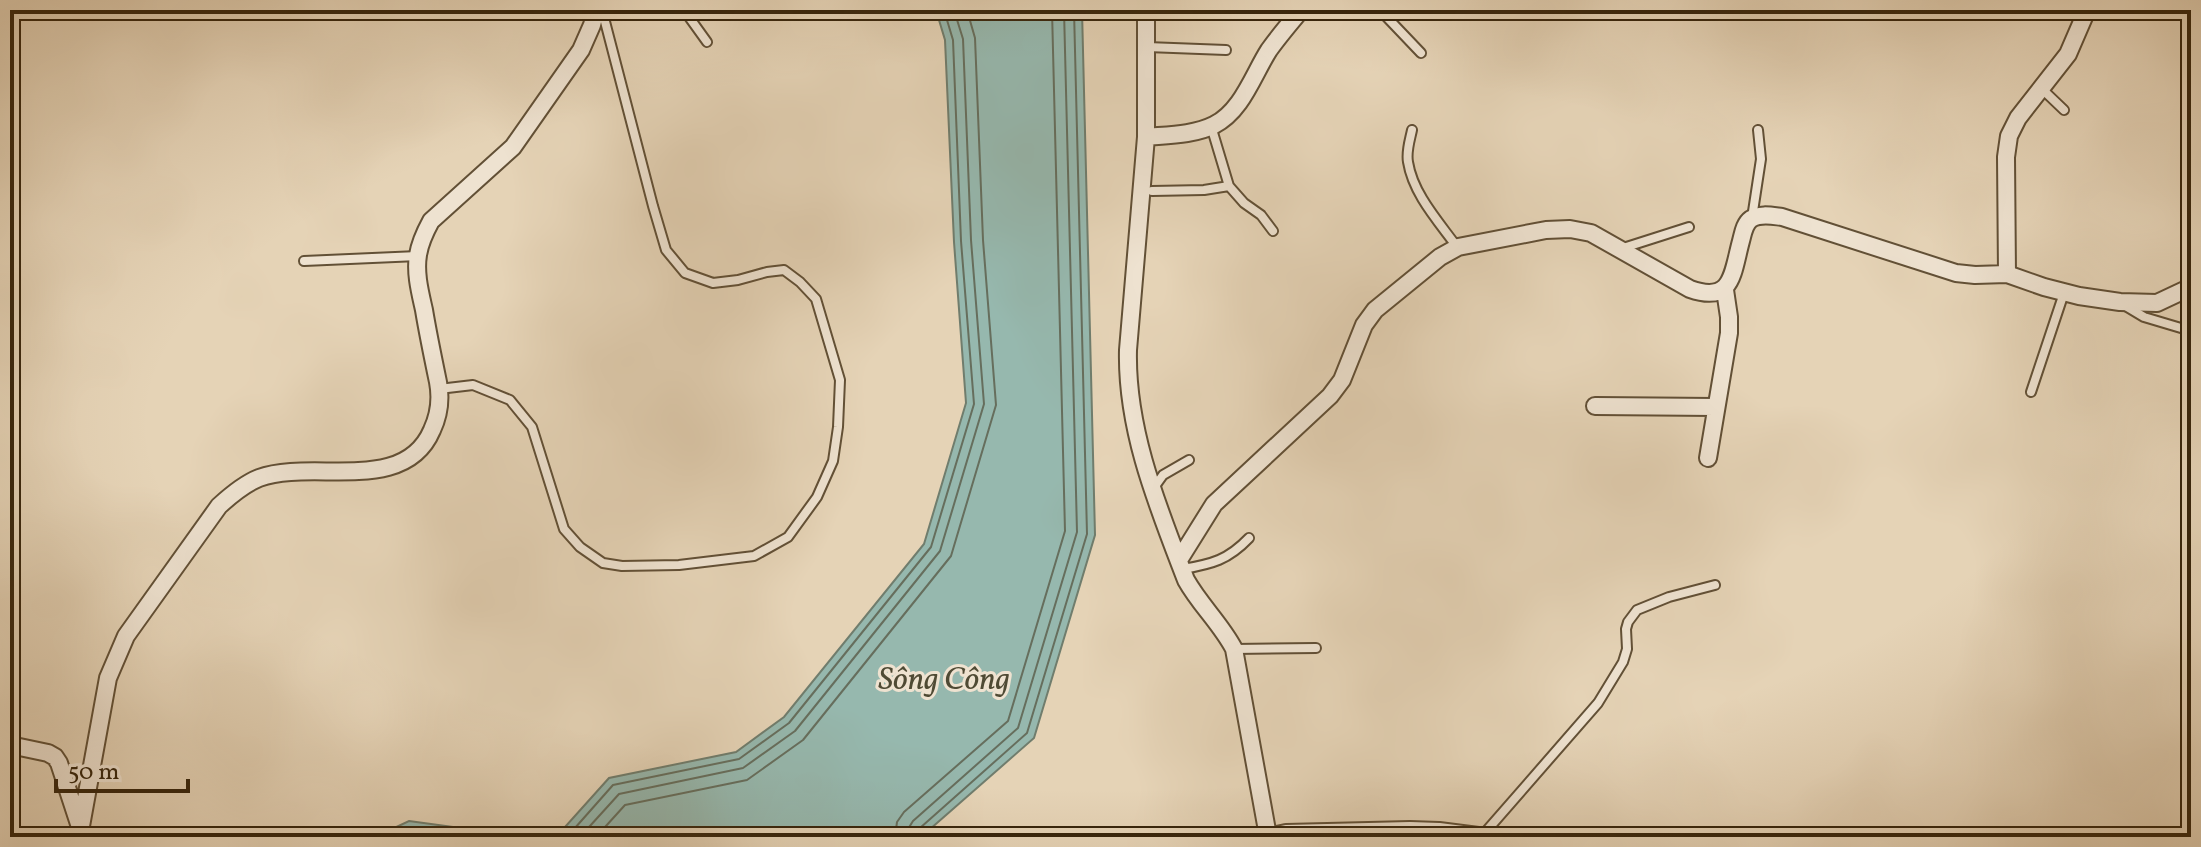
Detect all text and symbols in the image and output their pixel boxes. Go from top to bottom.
water label: Sông Công [878,659,1010,703]
scale bar [56,743,188,793]
text: 50 m [68,756,120,790]

